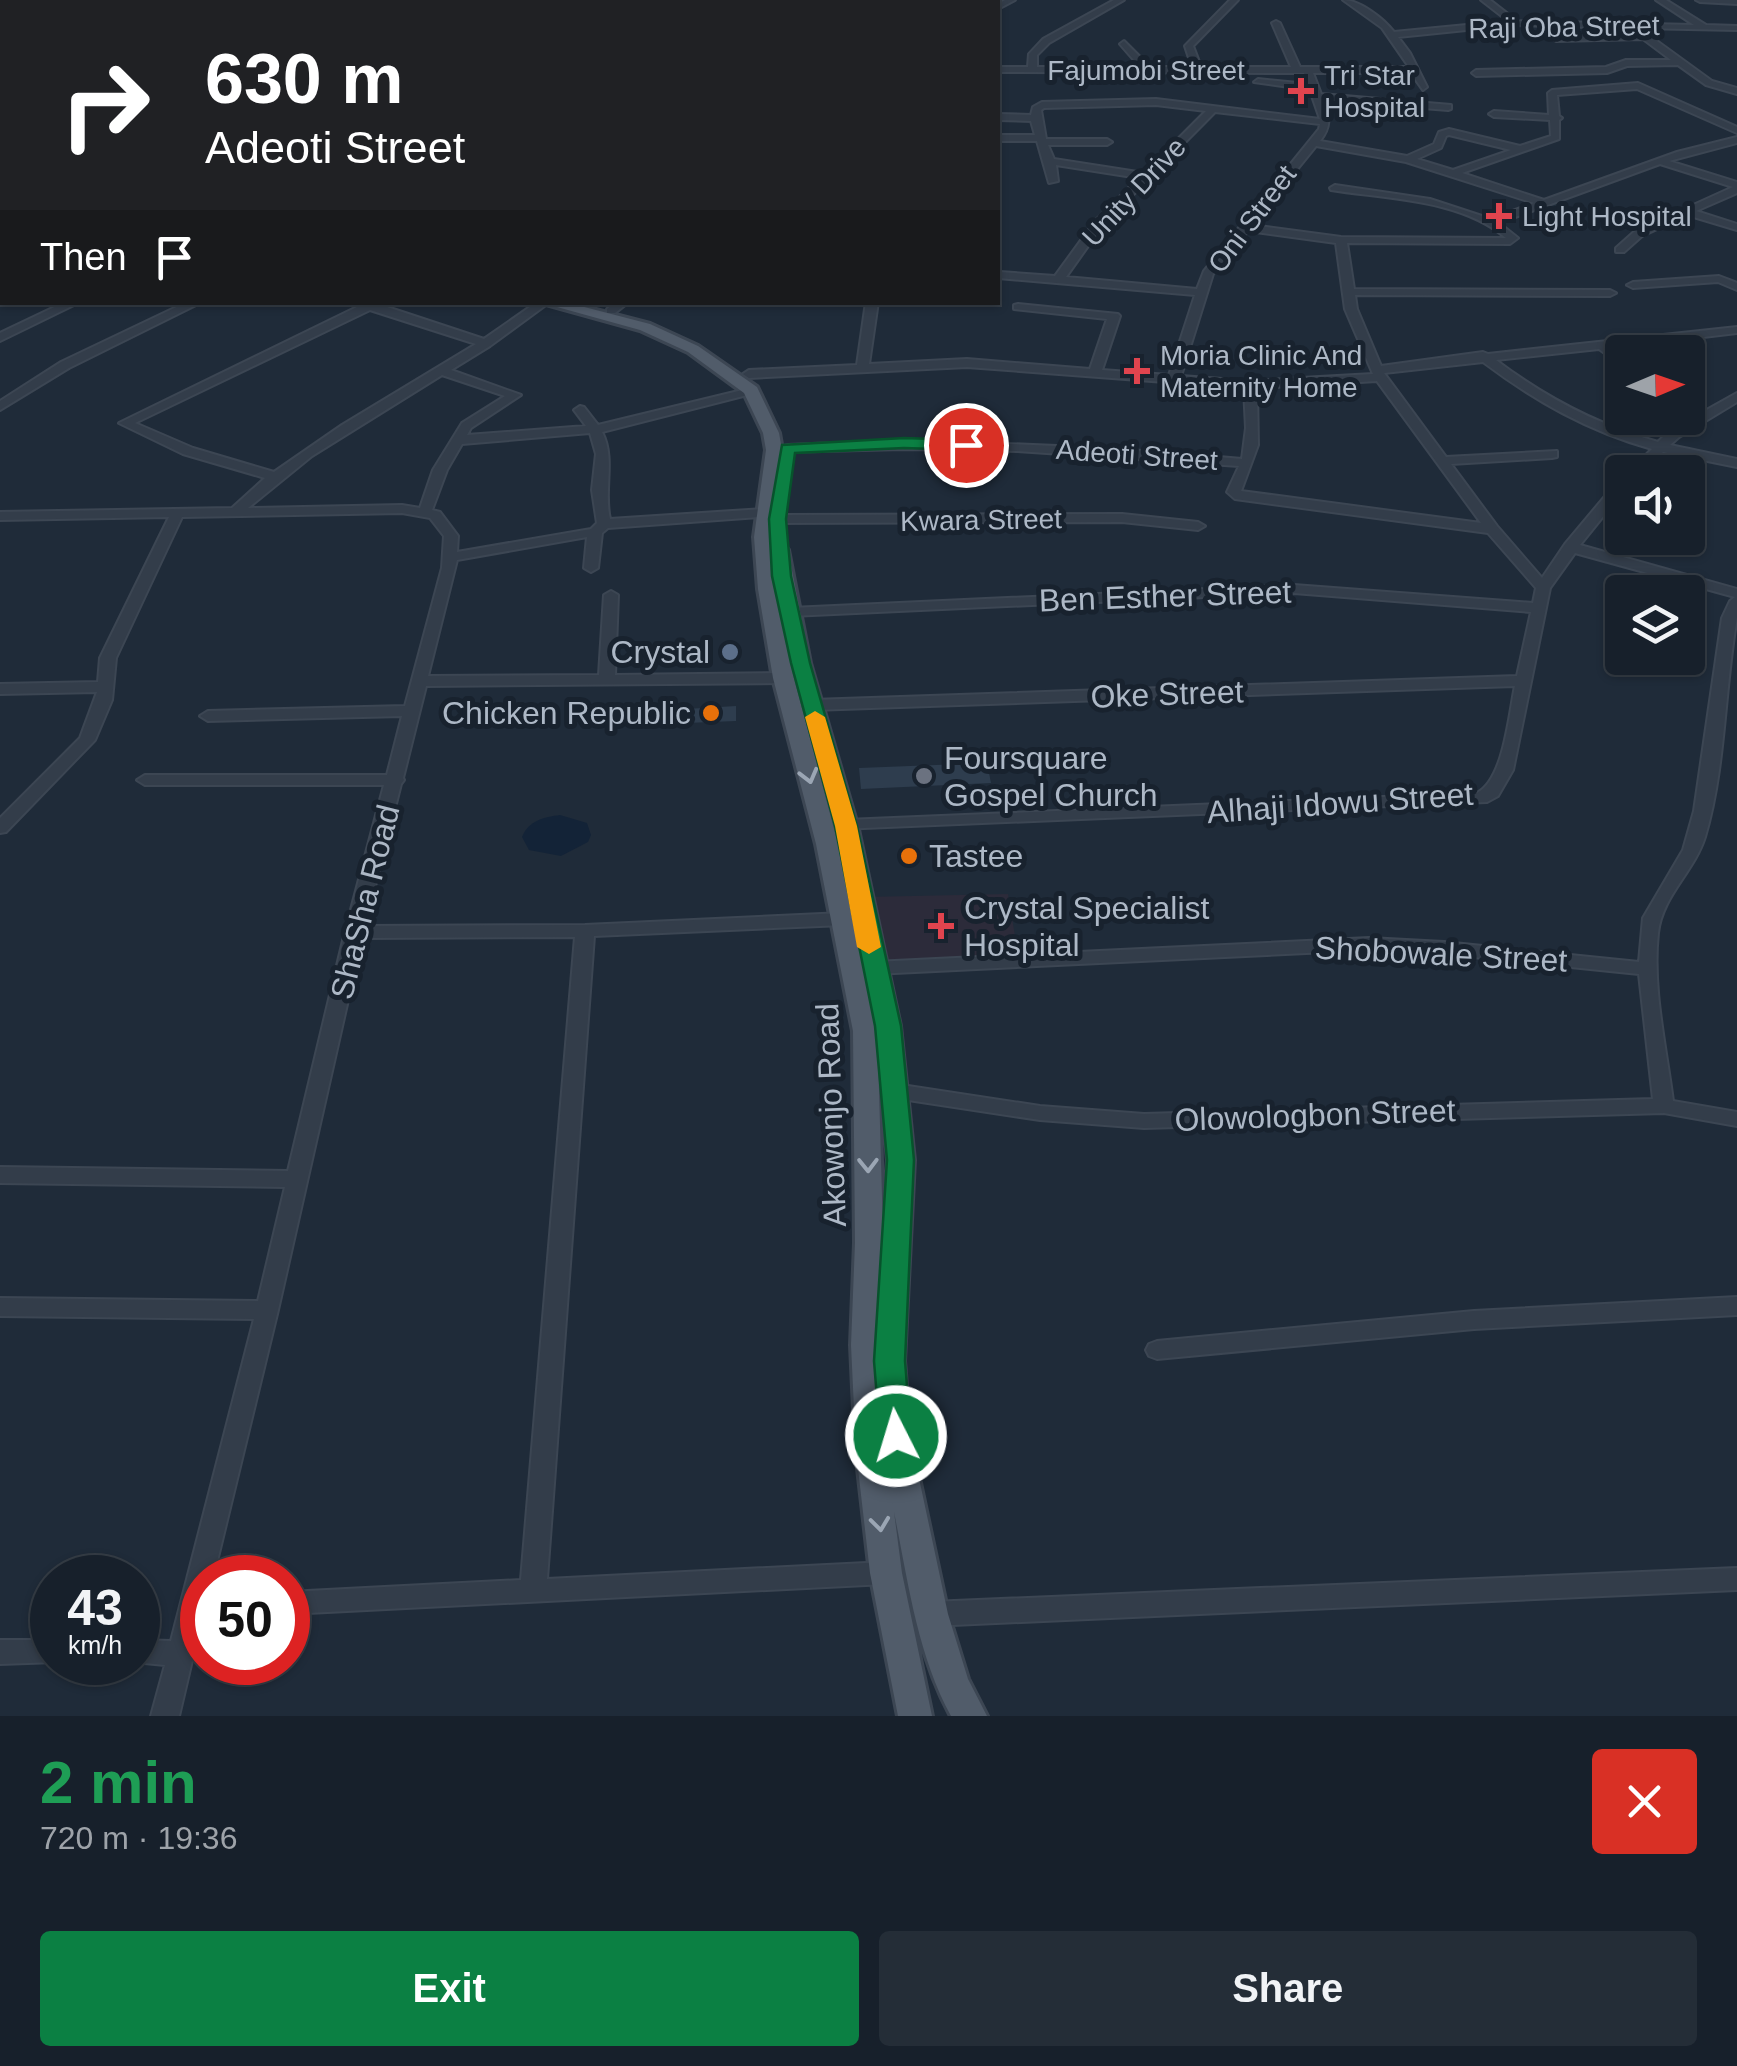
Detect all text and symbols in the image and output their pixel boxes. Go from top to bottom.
street label: Raji Oba Street [1468,10,1660,44]
icon: right [40,40,170,170]
text: 630 m [205,40,403,118]
street label: Fajumobi Street [1047,55,1245,86]
place label: Tri Star Hospital [1324,60,1425,123]
marker: Tri Star Hospital [1288,78,1314,104]
text: Adeoti Street [205,122,465,173]
street label: Unity Drive [1076,131,1192,253]
street label: Oni Street [1202,159,1302,279]
place label: Light Hospital [1522,201,1692,232]
marker: Light Hospital [1486,203,1512,229]
icon: arrive [147,230,202,285]
text: Then [40,236,127,278]
north arrow [1605,335,1705,435]
map controls [1605,335,1705,675]
place label: Moria Clinic And Maternity Home [1160,340,1362,403]
marker: Moria Clinic And Maternity Home [1124,358,1150,384]
pin [924,403,1009,488]
icon: arrive [939,418,994,473]
street label: Adeoti Street [1055,434,1219,476]
button: sound [1605,455,1705,555]
street label: Kwara Street [900,503,1062,537]
street label: Ben Esther Street [1038,574,1292,618]
button: layers [1605,575,1705,675]
place label: Crystal [610,634,710,670]
marker: Crystal [719,641,741,663]
street label: Oke Street [1090,673,1244,715]
place label: Chicken Republic [442,695,691,731]
marker: Chicken Republic [700,702,722,724]
place label: Foursquare Gospel Church [944,740,1157,813]
marker: Foursquare Gospel Church [913,765,935,787]
one-way arrow [798,767,819,784]
street label: Alhaji Idowu Street [1206,776,1474,830]
street label: ShaSha Road [323,801,407,1003]
place label: Tastee [929,838,1023,874]
marker: Tastee [898,845,920,867]
place label: Crystal Specialist Hospital [964,890,1210,963]
marker: Crystal Specialist Hospital [928,913,954,939]
street label: Shobowale Street [1314,929,1568,979]
street label: Akowonjo Road [809,1002,853,1228]
street label: Olowologbon Street [1174,1092,1456,1138]
one-way arrow [857,1158,879,1173]
position arrow [844,1384,948,1488]
one-way arrow [869,1516,890,1532]
speed limit sign: 50 [180,1555,310,1685]
text: 43 [67,1580,123,1636]
text: km/h [68,1631,122,1659]
text: 2 min [40,1749,197,1816]
button: close [1592,1749,1697,1854]
text: 720 m · 19:36 [40,1820,237,1856]
button: Exit [40,1931,859,2046]
button: Share [879,1931,1697,2046]

